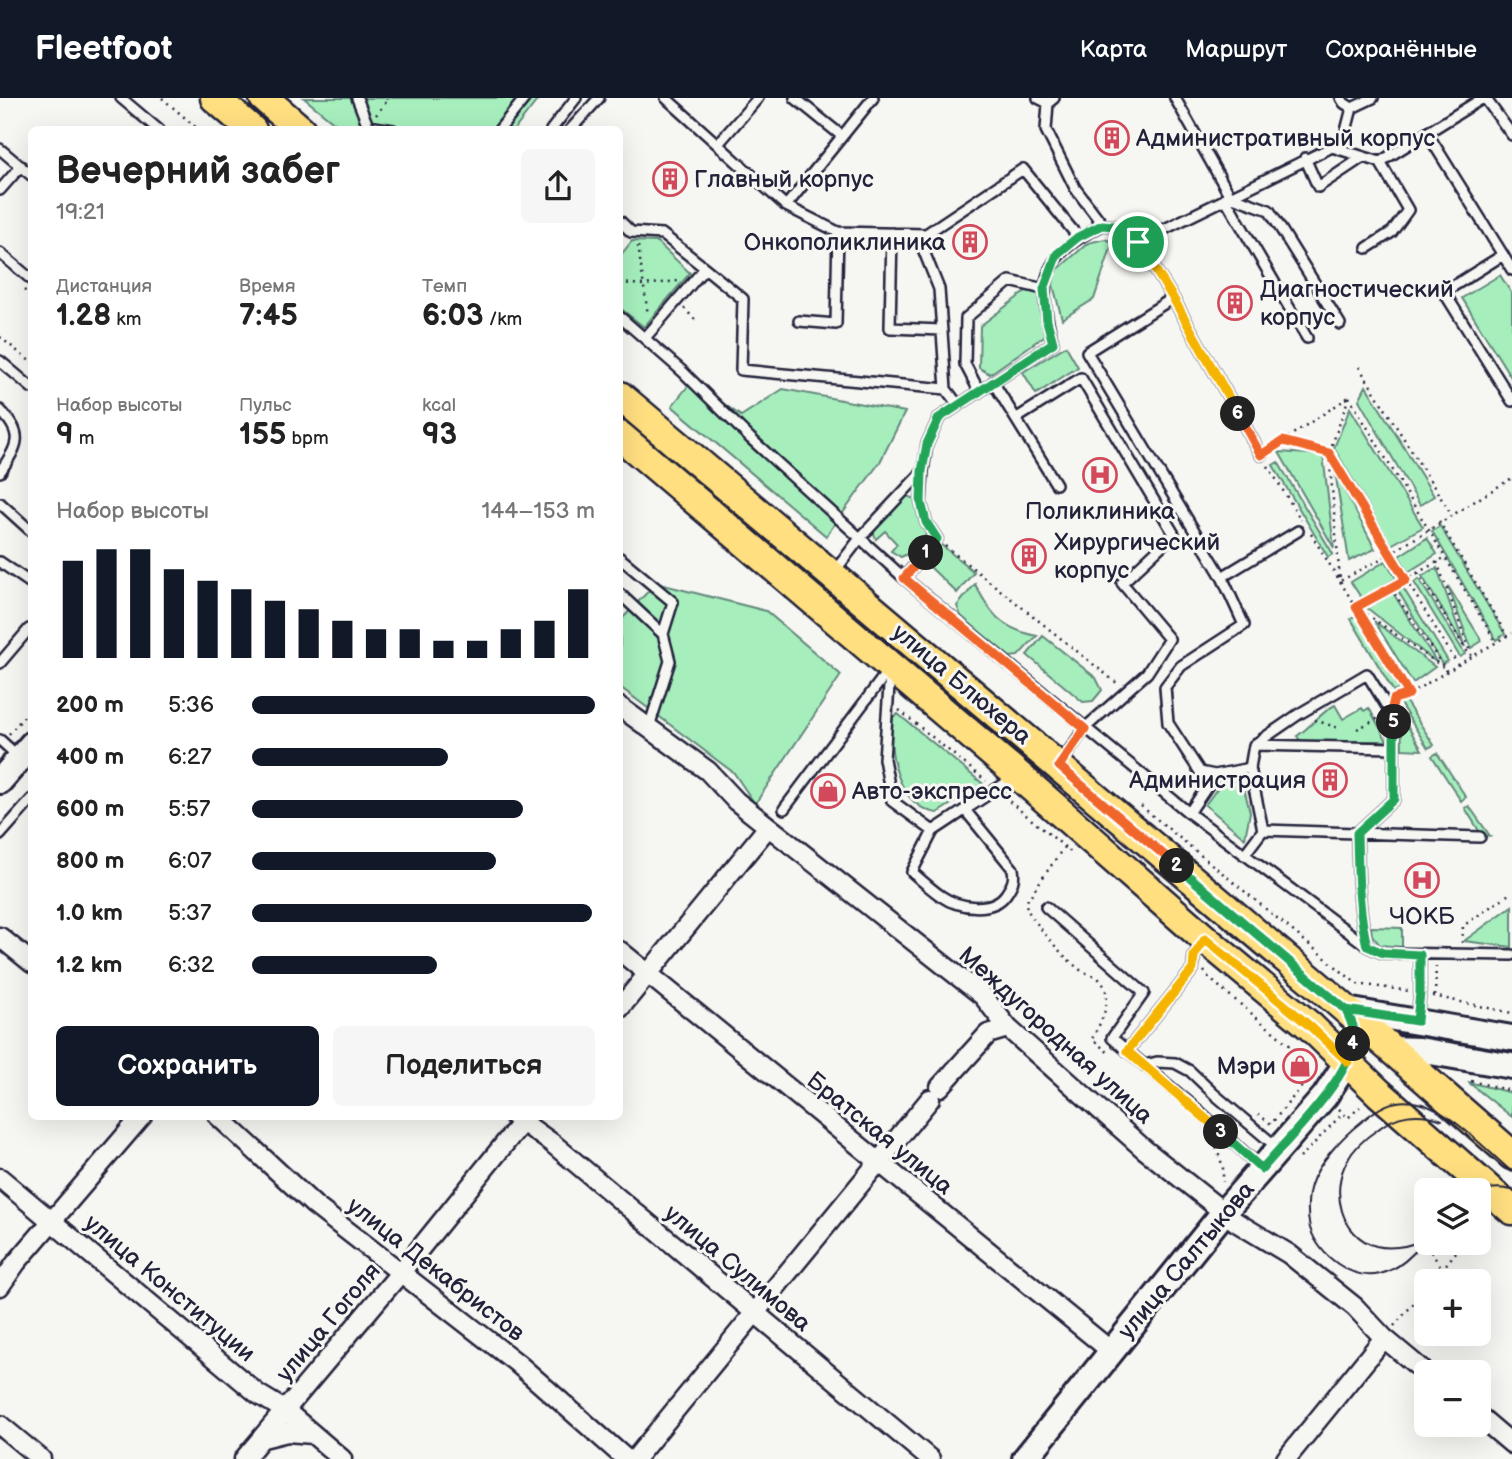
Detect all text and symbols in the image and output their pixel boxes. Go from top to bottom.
text: Fleetfoot [35,29,172,69]
text: Карта [1080,35,1147,64]
text: Маршрут [1185,35,1287,64]
text: Сохранённые [1325,35,1477,64]
building icon: Административный корпус [1093,119,1131,157]
place label: Административный корпус [1135,124,1435,153]
text: Вечерний забег [56,149,340,194]
button: share [521,149,595,223]
building icon: Главный корпус [651,160,689,198]
place label: Главный корпус [694,165,874,194]
text: 19:21 [56,198,105,226]
pin [1108,212,1168,272]
building icon: Онкополиклиника [951,223,989,261]
icon: arrive [1119,223,1157,261]
place label: Онкополиклиника [744,228,946,257]
text: Дистанция [56,275,152,298]
text: Время [239,275,295,298]
text: Темп [422,275,467,298]
place label: Диагностический корпус [1260,275,1454,332]
building icon: Диагностический корпус [1216,284,1254,322]
text: 1.28 [56,298,111,334]
text: 7:45 [239,298,298,334]
text: 6:03 [422,298,484,334]
text: km [111,308,141,331]
text: /km [484,308,522,331]
text: Набор высоты [56,394,182,417]
text: Пульс [239,394,292,417]
text: kcal [422,394,456,417]
pin: 6 [1220,396,1256,432]
text: 6 [1232,402,1243,425]
text: 9 [56,417,74,453]
text: 155 [239,417,286,453]
text: 93 [422,417,457,453]
text: m [74,427,94,450]
text: bpm [286,427,329,450]
hospital icon: Поликлиника [1081,456,1119,494]
text: Набор высоты [56,497,209,525]
text: 144–153 m [481,497,595,525]
place label: Поликлиника [1025,497,1175,526]
place label: Хирургический корпус [1054,528,1220,585]
pin: 1 [908,536,944,570]
building icon: Хирургический корпус [1010,537,1048,575]
text: 1 [922,541,930,564]
street label: улица Блюхера [886,618,1037,751]
text: 200 m [56,691,124,719]
text: 5:36 [168,691,214,719]
pin: 5 [1376,704,1412,740]
text: 5 [1388,710,1399,733]
text: 400 m [56,743,124,771]
text: 6:27 [168,743,212,771]
building icon: Администрация [1311,761,1349,799]
place label: Администрация [1128,766,1306,795]
shop icon: Авто-экспресс [809,772,847,810]
place label: Авто-экспресс [851,777,1012,806]
text: 600 m [56,795,124,823]
text: 5:57 [168,795,210,823]
text: 800 m [56,847,124,875]
text: 6:07 [168,847,212,875]
pin: 2 [1160,848,1194,884]
text: 2 [1171,854,1182,877]
hospital icon: ЧОКБ [1403,861,1441,899]
text: 1.0 km [56,899,123,927]
text: 5:37 [168,899,211,927]
place label: ЧОКБ [1389,902,1455,931]
street label: Междугородная улица [953,941,1159,1130]
text: 1.2 km [56,951,122,979]
text: 6:32 [168,951,214,979]
button: Сохранить [56,1026,319,1106]
button: Поделиться [333,1026,595,1106]
pin: 4 [1336,1026,1370,1062]
text: 4 [1347,1032,1358,1055]
shop icon: Мэри [1281,1047,1319,1085]
place label: Мэри [1217,1052,1276,1081]
street label: Братская улица [801,1066,959,1201]
pin: 3 [1204,1114,1238,1150]
text: 3 [1215,1120,1226,1143]
street label: улица Салтыкова [1112,1176,1261,1345]
map controls [1414,1178,1491,1437]
button: layers [1414,1178,1491,1255]
street label: улица Декабристов [341,1191,531,1348]
street label: улица Сулимова [659,1199,817,1338]
street label: улица Конституции [78,1209,261,1368]
street label: улица Гоголя [270,1257,387,1388]
button: + [1414,1269,1491,1346]
button: − [1414,1360,1491,1437]

